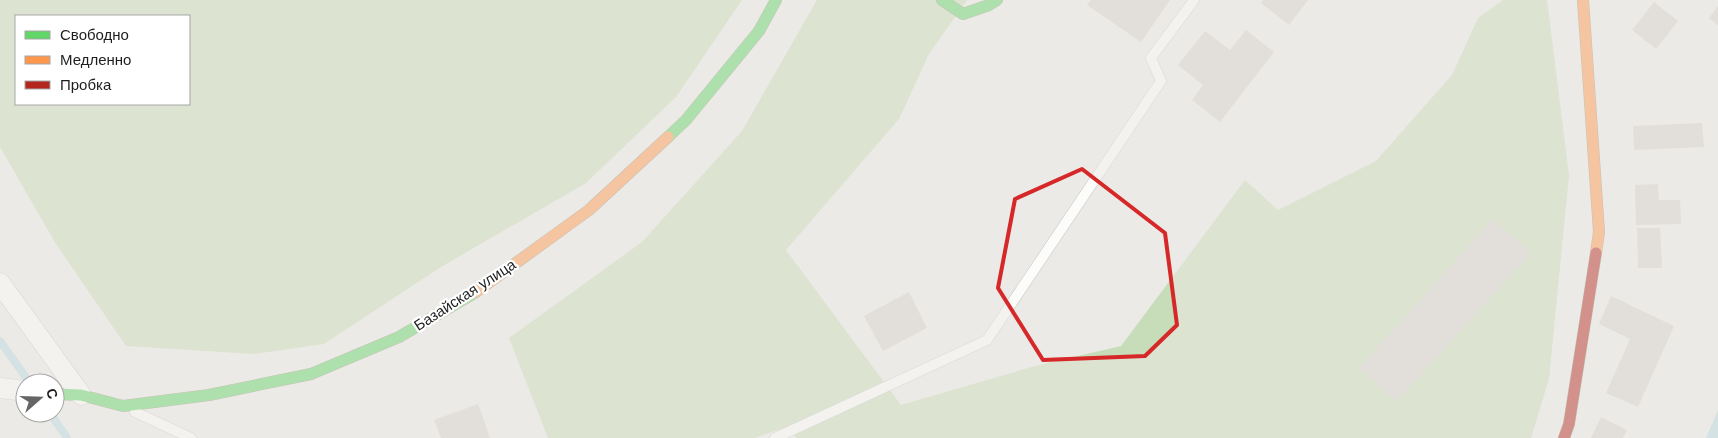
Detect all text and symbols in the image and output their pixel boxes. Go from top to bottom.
legend [15,15,190,105]
text: Свободно [60,25,129,45]
text: Медленно [60,50,131,70]
text: Пробка [60,75,112,95]
street label: Базайская улица [410,254,520,335]
north arrow [15,373,65,423]
text: С [42,386,62,401]

